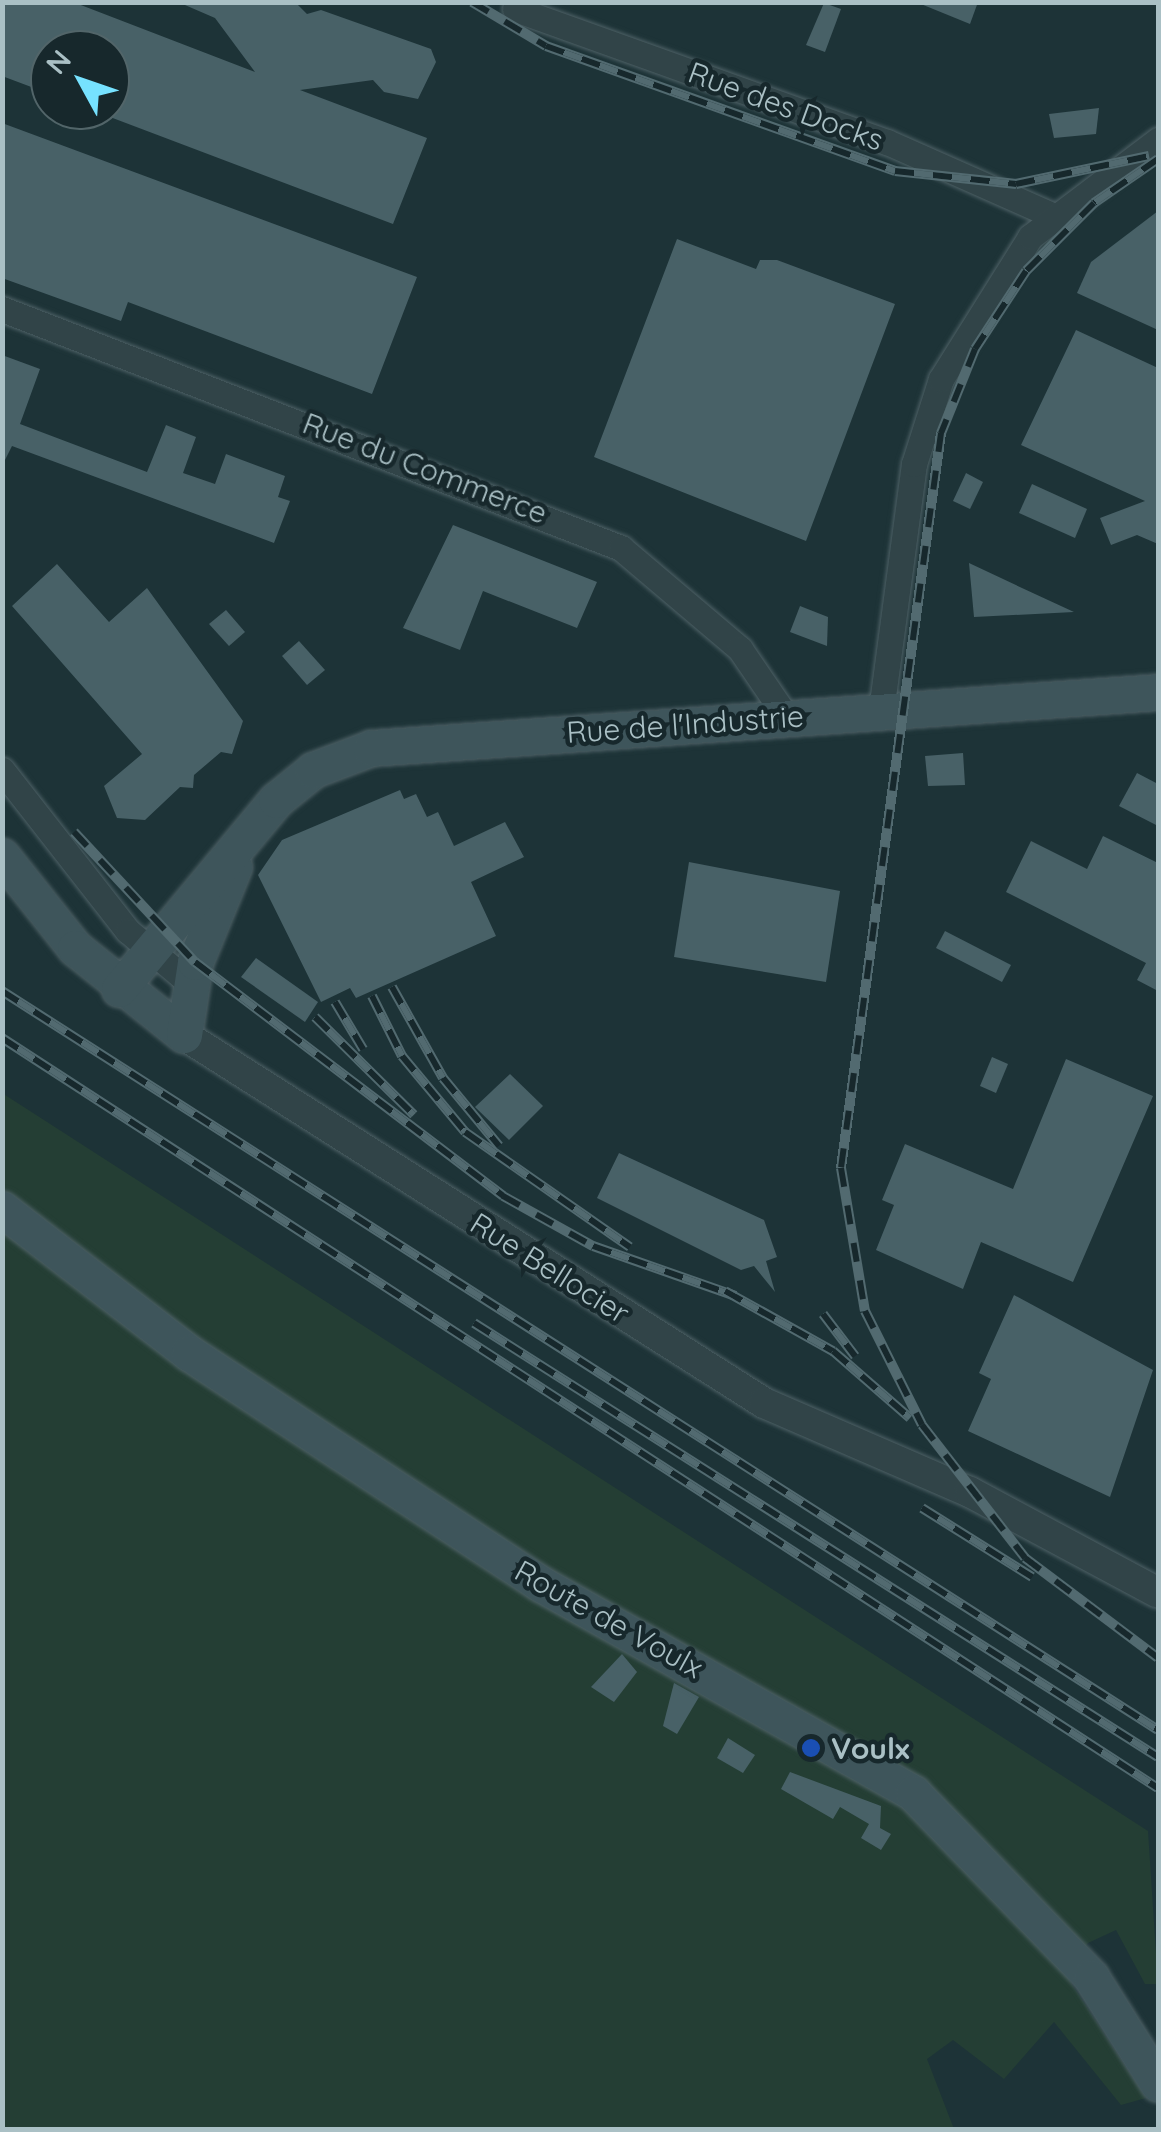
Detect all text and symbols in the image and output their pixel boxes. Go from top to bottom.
north arrow [30,30,130,130]
text: N [38,43,78,81]
street label: Rue des Docks [684,54,888,158]
street label: Rue du Commerce [298,405,552,531]
street label: Rue de l'Industrie [565,698,805,750]
street label: Rue Bellocier [464,1205,636,1331]
street label: Route de Voulx [509,1552,709,1686]
place label: Voulx [831,1730,910,1766]
marker: Voulx [800,1737,822,1759]

